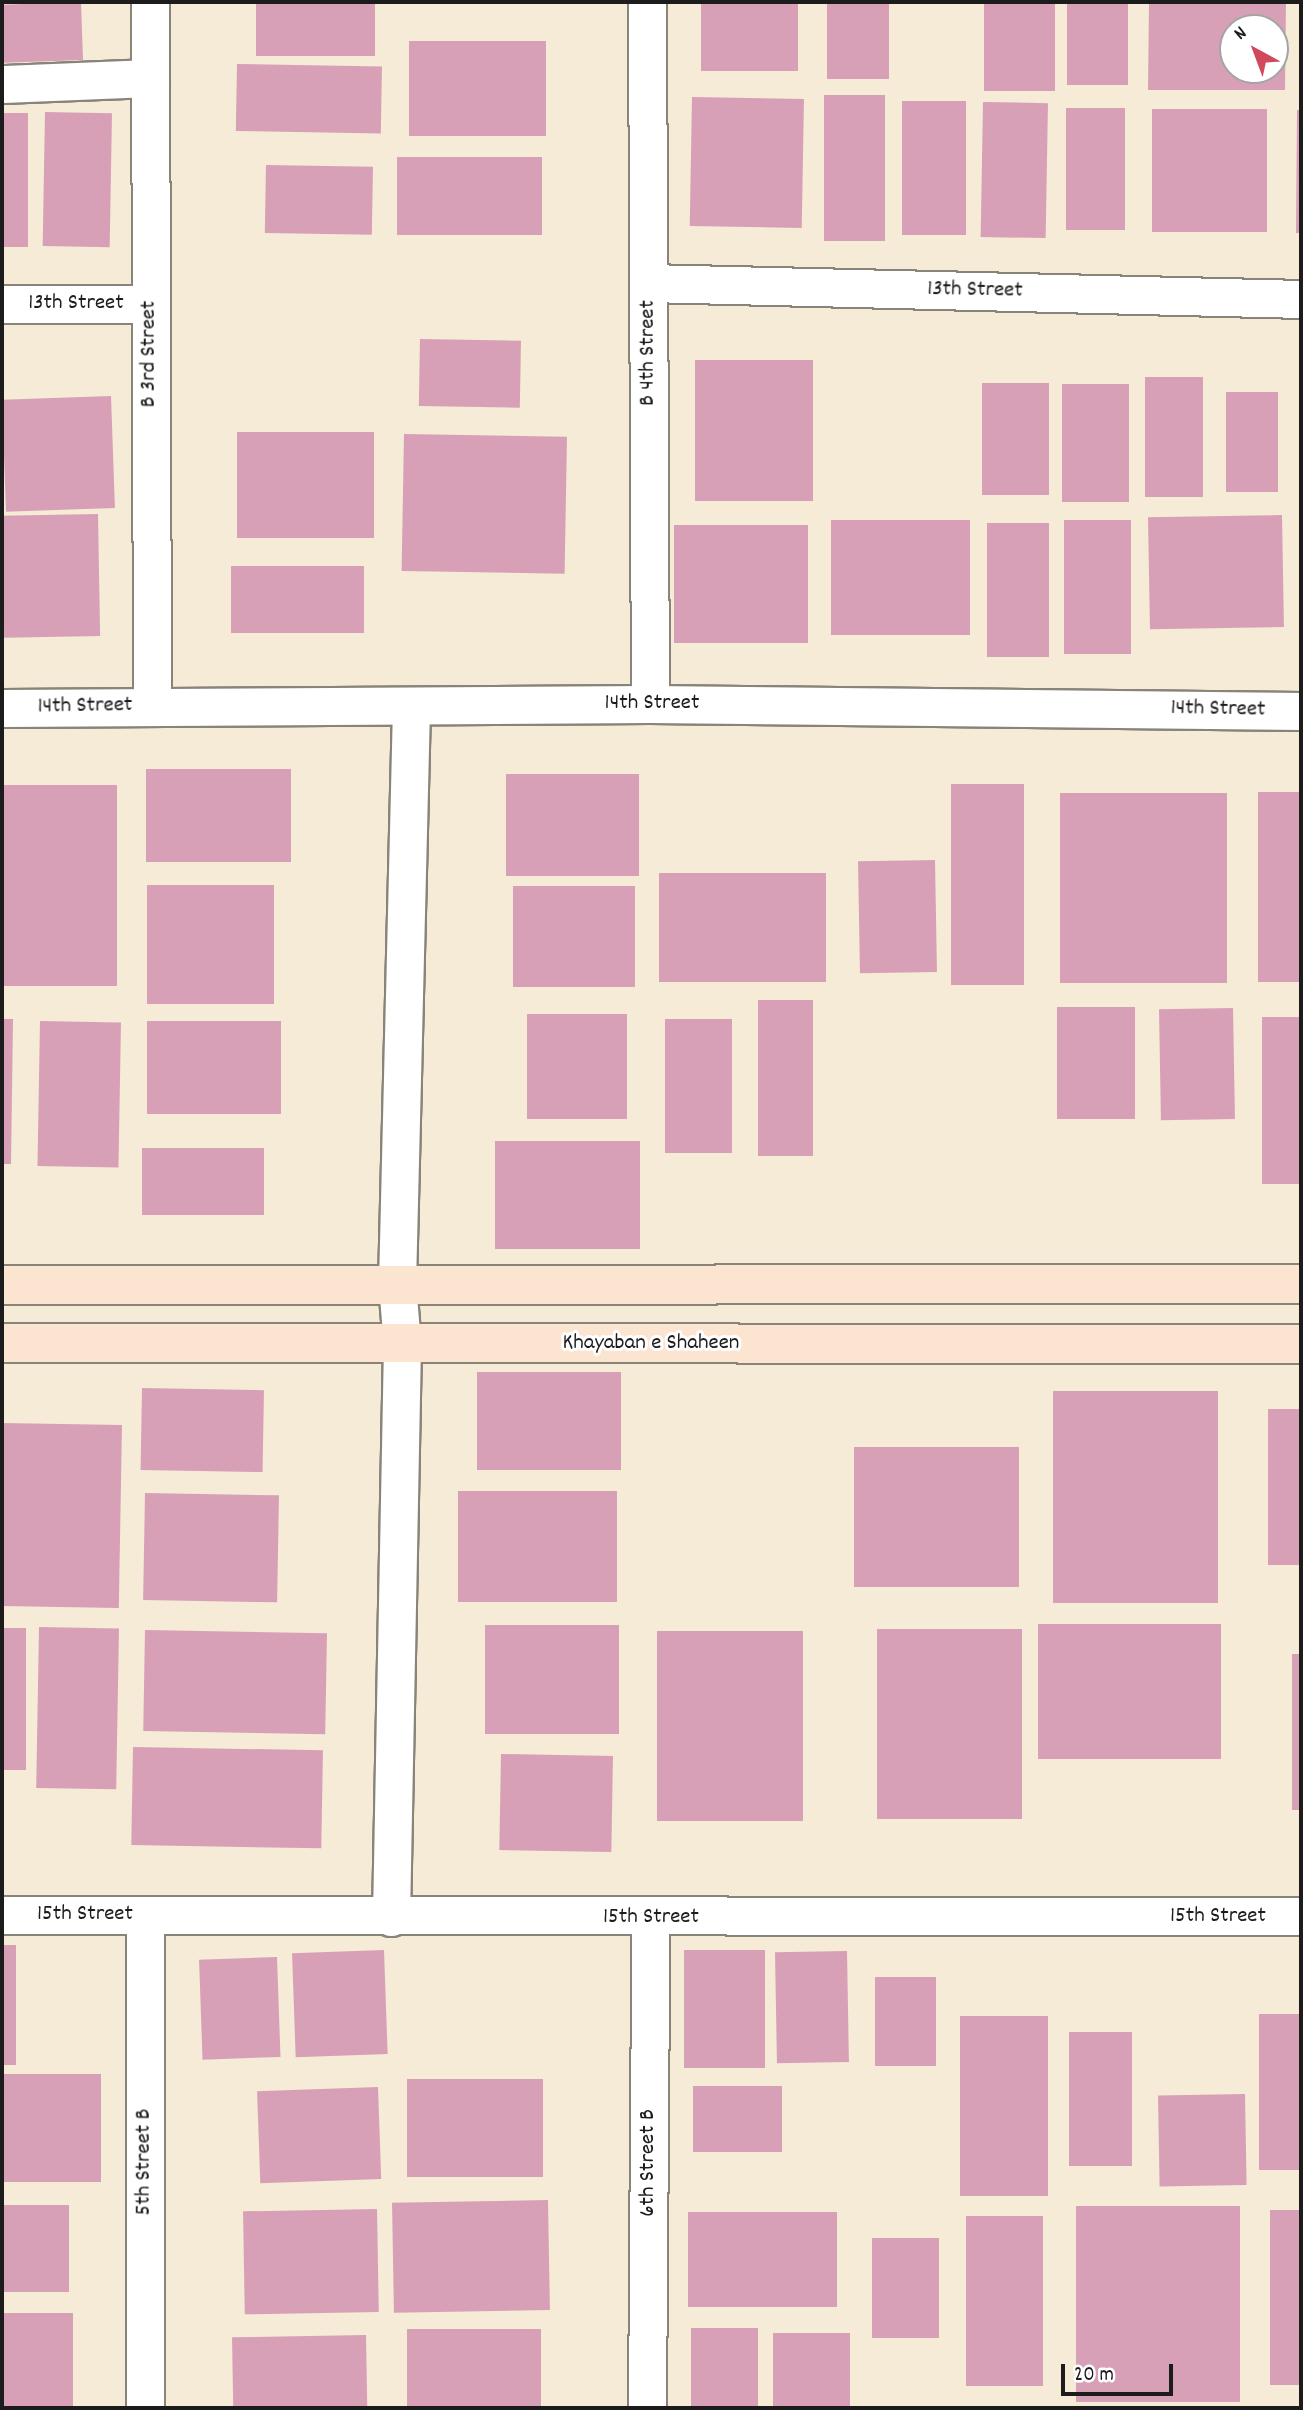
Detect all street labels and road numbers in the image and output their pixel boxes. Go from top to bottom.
street label: 13th Street [927,276,1023,306]
street label: 13th Street [28,290,124,318]
street label: B 4th Street [635,300,663,406]
street label: B 3rd Street [136,301,164,407]
street label: 14th Street [605,690,699,718]
street label: 14th Street [37,692,133,722]
street label: 14th Street [1170,695,1266,725]
street label: Khayaban e Shaheen [563,1330,739,1358]
street label: 15th Street [37,1901,133,1929]
street label: 15th Street [1170,1903,1266,1931]
street label: 15th Street [603,1904,699,1932]
street label: 5th Street B [131,2109,159,2215]
street label: 6th Street B [635,2109,663,2217]

